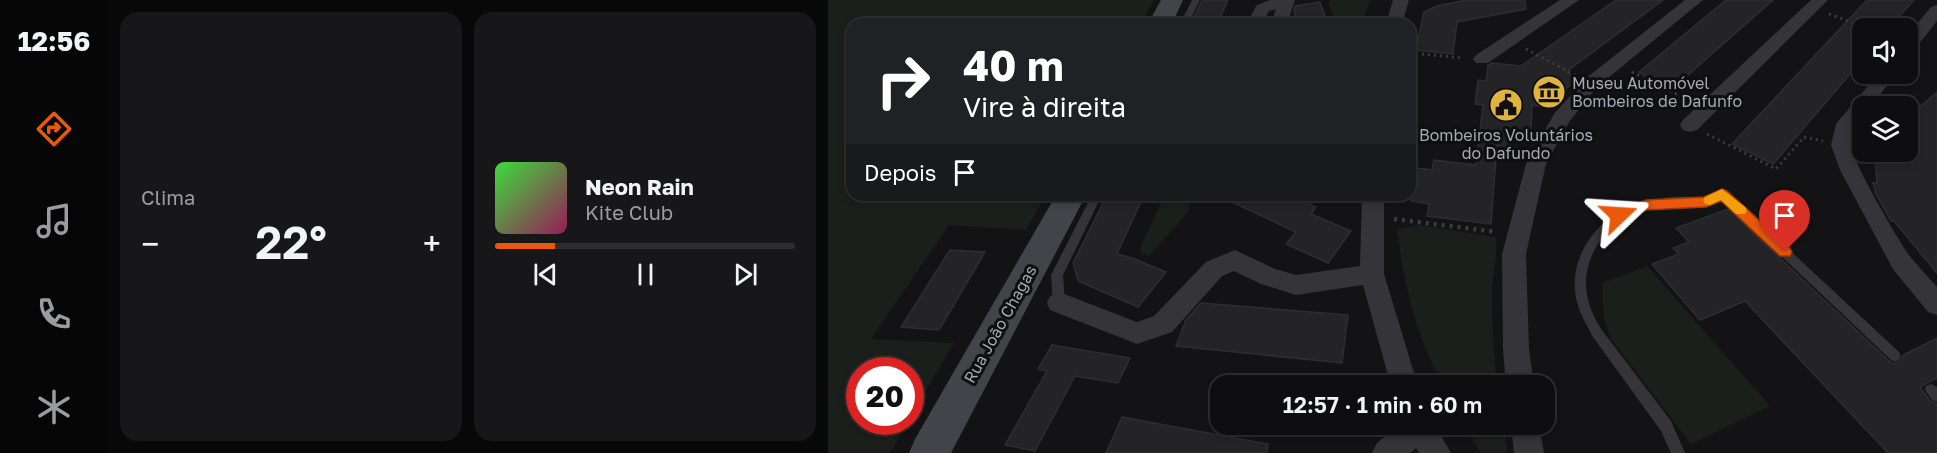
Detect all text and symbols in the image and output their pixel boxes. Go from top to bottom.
map controls [1852,18,1918,162]
button: sound [1852,18,1918,84]
text: 12:56 [18,25,90,57]
text: 40 m [963,40,1064,90]
icon: right [864,42,942,120]
place label: Museu Automóvel Bombeiros de Dafunfo [1572,73,1742,111]
museum icon: Museu Automóvel Bombeiros de Dafunfo [1531,74,1567,110]
public building icon: Bombeiros Voluntários do Dafundo [1488,87,1524,123]
text: Vire à direita [963,91,1126,123]
button: layers [1852,96,1918,162]
icon: directions [33,108,75,150]
place label: Bombeiros Voluntários do Dafundo [1419,125,1593,163]
icon: arrive [948,156,981,189]
text: Depois [864,159,936,186]
text: Neon Rain [585,173,694,200]
position arrow [1587,183,1651,247]
text: Clima [141,185,195,209]
pin [1759,190,1810,252]
icon: arrive [1768,199,1801,232]
icon: music [33,200,75,242]
text: Kite Club [585,200,673,224]
text: 22° [255,215,327,269]
text: − [141,224,159,263]
text: + [423,224,441,263]
icon: previous [529,258,562,291]
icon: pause [629,258,662,291]
icon: next [729,258,762,291]
street label: Rua João Chagas [959,262,1041,386]
icon: phone [33,293,75,335]
speed limit sign: 20 [846,357,924,435]
icon: climate [33,386,75,428]
text: 12:57 · 1 min · 60 m [1283,391,1482,418]

